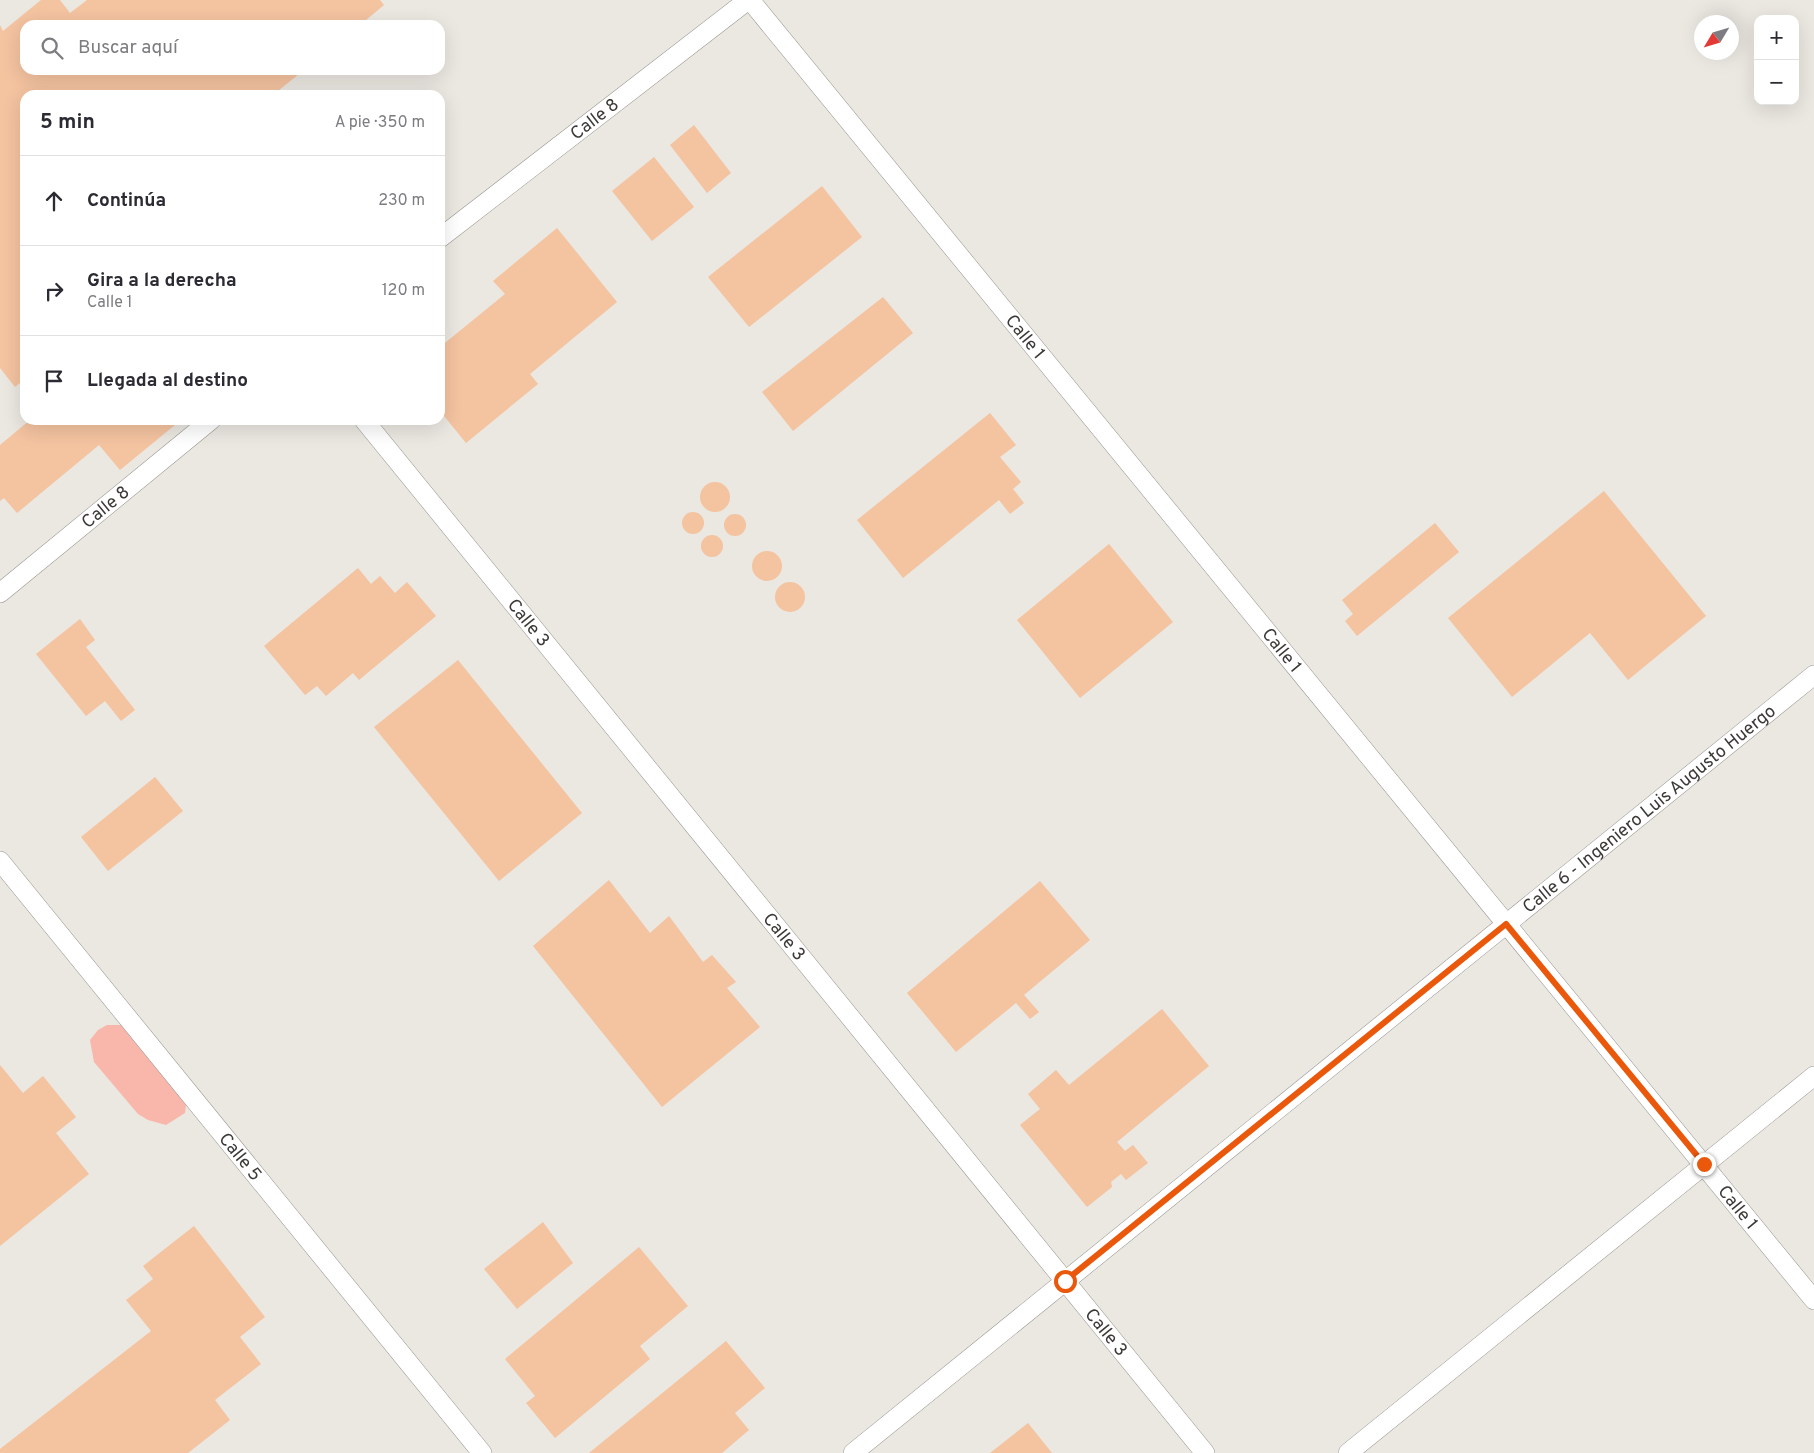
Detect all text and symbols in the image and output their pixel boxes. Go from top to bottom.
north arrow [1694,15,1739,60]
map controls [1754,15,1799,105]
button: + [1754,15,1799,60]
search box [20,20,445,75]
icon: search [38,34,66,62]
text: Buscar aquí [78,36,178,60]
button: − [1754,60,1799,105]
street label: Calle 8 [566,94,624,146]
text: 5 min [40,109,95,136]
text: A pie · 350 m [335,113,425,133]
icon: ahead [40,187,68,215]
text: Continúa [87,189,166,213]
text: 230 m [378,191,425,211]
text: Gira a la derecha [87,269,237,293]
icon: right [40,277,68,305]
text: 120 m [382,281,425,301]
text: Calle 1 [87,293,133,313]
street label: Calle 1 [999,310,1049,365]
icon: arrive [40,367,68,395]
text: Llegada al destino [87,369,248,393]
street label: Calle 8 [77,481,135,534]
street label: Calle 3 [501,595,554,652]
street label: Calle 1 [1256,624,1306,678]
street label: Calle 6 - Ingeniero Luis Augusto Huergo [1518,700,1781,919]
street label: Calle 3 [757,909,810,966]
street label: Calle 5 [213,1129,266,1186]
route end [1693,1153,1716,1176]
street label: Calle 1 [1712,1181,1762,1235]
route start [1054,1270,1077,1293]
street label: Calle 3 [1079,1304,1132,1362]

